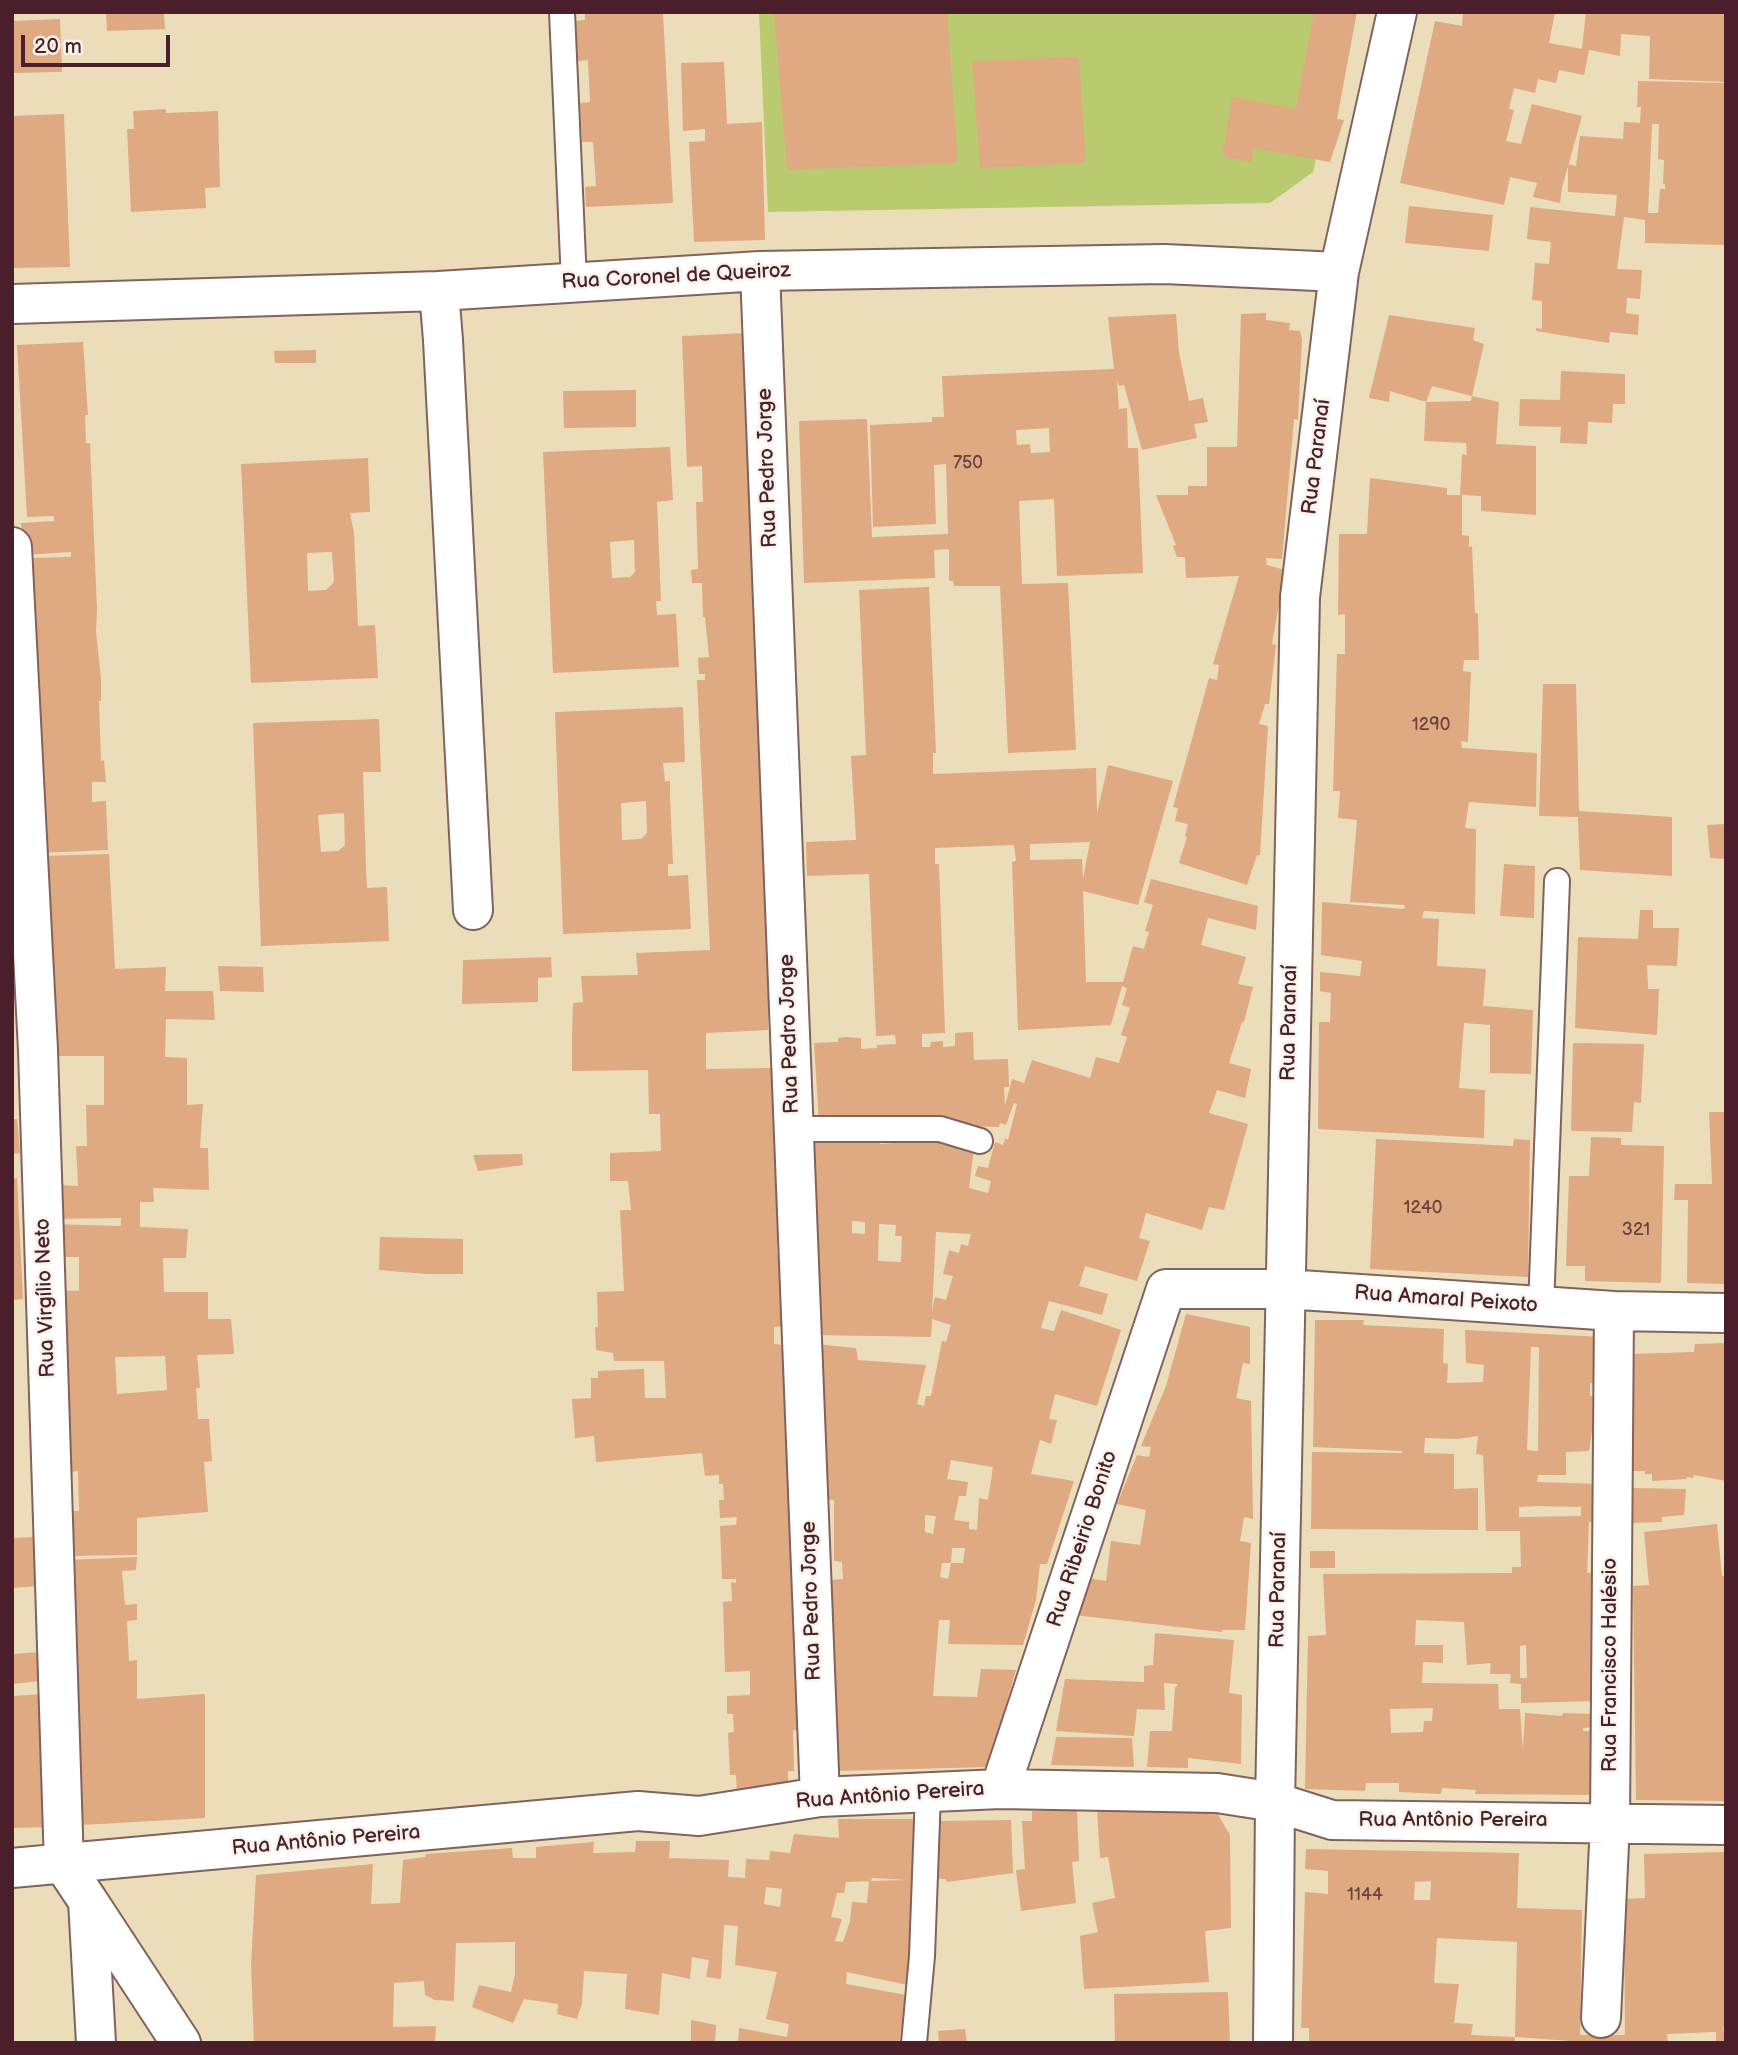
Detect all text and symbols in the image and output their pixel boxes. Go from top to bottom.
scale bar [24,21,173,65]
text: 20 m [34,34,82,59]
street label: Rua Coronel de Queiroz [561,258,791,296]
street label: Rua Pedro Jorge [753,388,783,548]
street label: Rua Paranaí [1297,398,1337,516]
house number: 750 [953,452,983,474]
house number: 1290 [1412,714,1450,736]
street label: Rua Pedro Jorge [775,954,805,1114]
street label: Rua Paranaí [1276,965,1304,1081]
house number: 1240 [1404,1197,1442,1219]
street label: Rua Virgílio Neto [31,1218,61,1378]
house number: 321 [1622,1219,1650,1241]
street label: Rua Amaral Peixoto [1353,1281,1539,1319]
street label: Rua Ribeirio Bonito [1043,1448,1123,1630]
street label: Rua Pedro Jorge [797,1521,827,1681]
street label: Rua Paranaí [1265,1532,1293,1648]
street label: Rua Francisco Halésio [1598,1558,1624,1772]
street label: Rua Antônio Pereira [795,1777,985,1815]
street label: Rua Antônio Pereira [1358,1808,1548,1834]
street label: Rua Antônio Pereira [231,1820,421,1862]
house number: 1144 [1347,1884,1383,1906]

